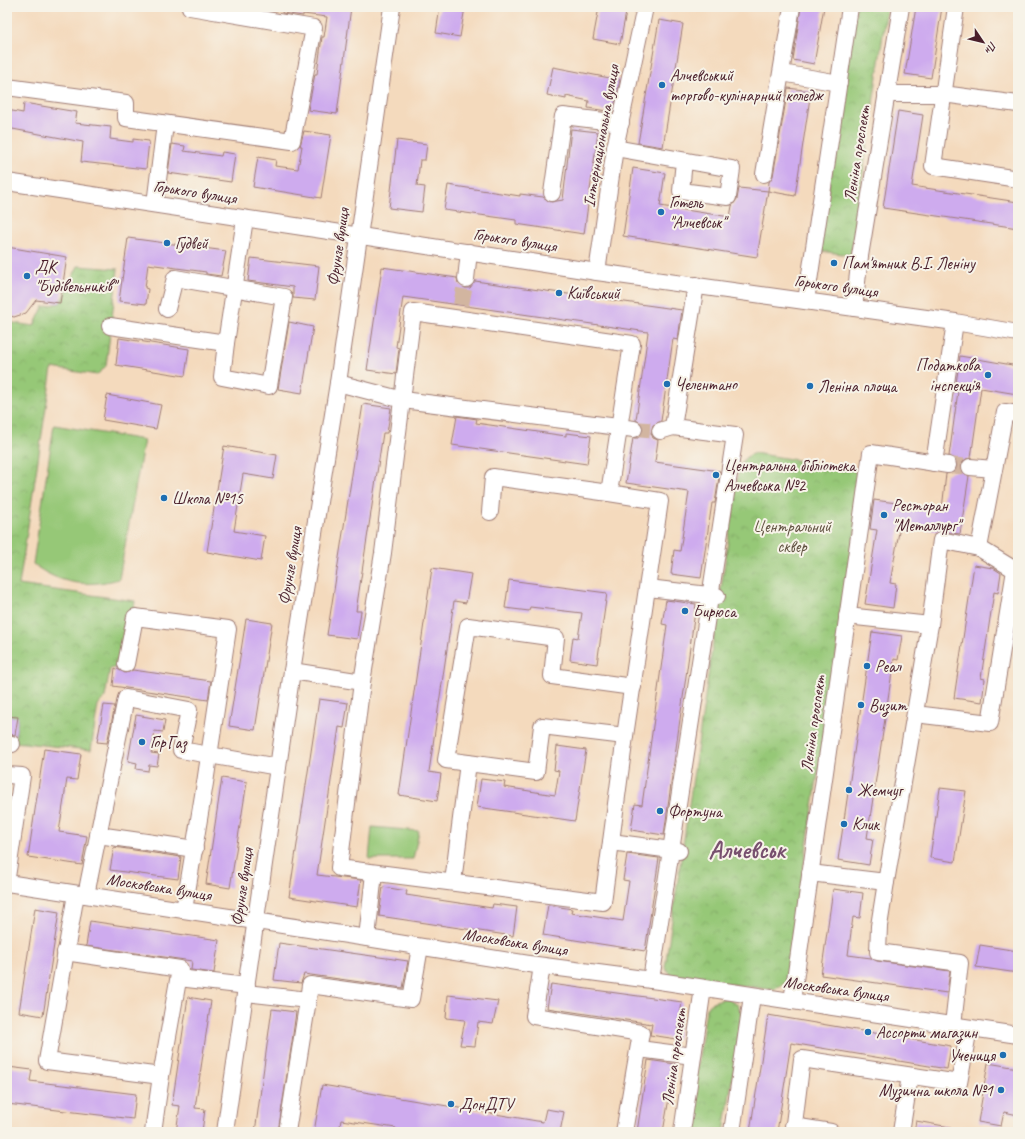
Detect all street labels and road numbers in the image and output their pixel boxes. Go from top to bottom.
street label: Інтернаціональна вулиця [578,62,624,209]
street label: Леніна проспект [839,103,875,204]
street label: Горького вулиця [152,175,239,209]
street label: Фрунзе вулиця [322,205,354,287]
street label: Горького вулиця [472,223,559,257]
street label: Горького вулиця [793,270,880,302]
street label: Фрунзе вулиця [273,524,307,606]
street label: Леніна проспект [796,673,830,774]
street label: Фрунзе вулиця [226,845,258,927]
street label: Московська вулиця [105,868,214,906]
street label: Московська вулиця [461,923,570,961]
street label: Московська вулиця [782,971,891,1007]
street label: Леніна проспект [657,1006,691,1107]

